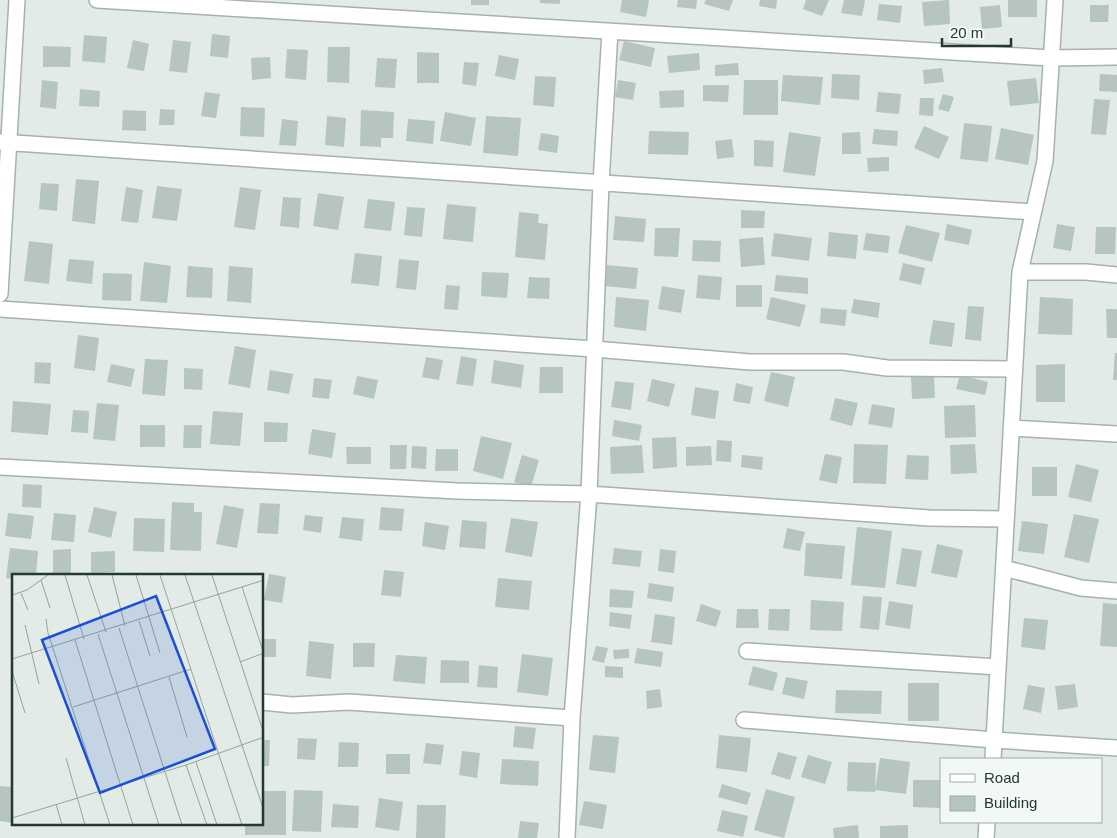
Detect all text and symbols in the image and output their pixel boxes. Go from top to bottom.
scale bar [942,15,1011,47]
text: 20 m [950,24,983,41]
inset map [12,574,264,826]
legend [940,758,1102,823]
text: Road [984,769,1020,786]
text: Building [984,794,1037,811]

